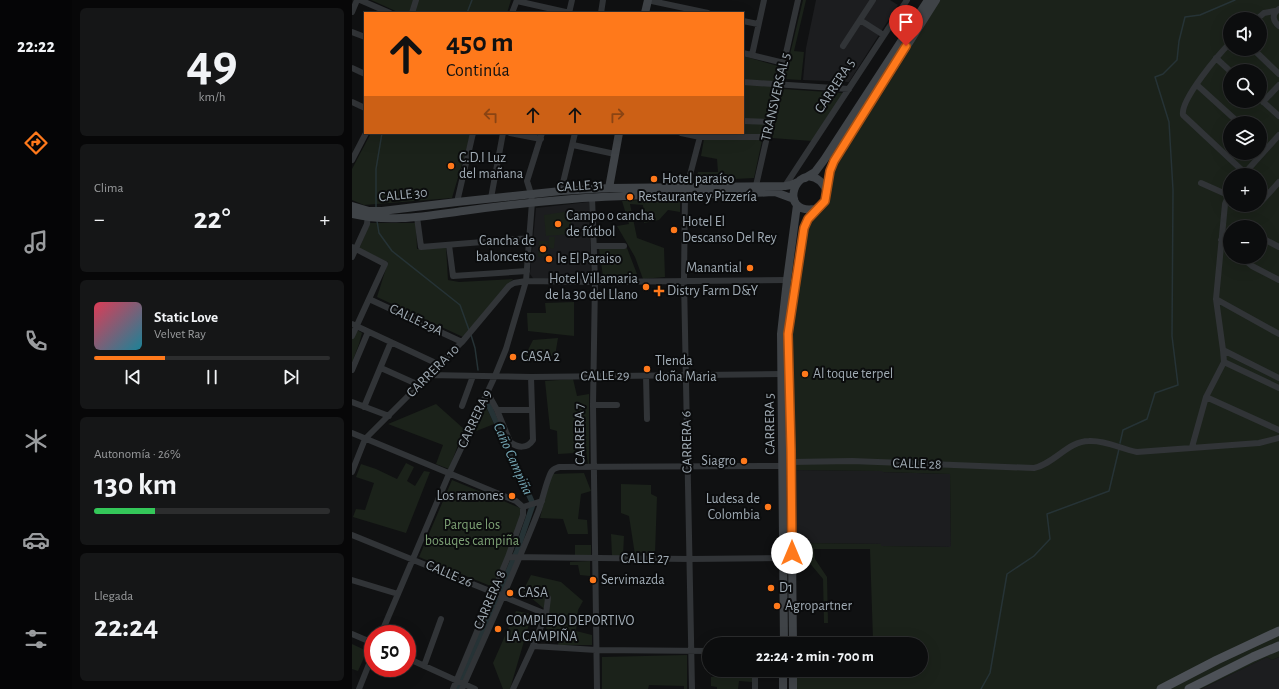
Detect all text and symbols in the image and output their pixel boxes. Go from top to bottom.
pin [889,5,923,46]
icon: arrive [895,11,917,33]
map controls [1223,12,1267,264]
button: sound [1223,12,1267,56]
icon: ahead [380,28,432,80]
text: 450 m [446,29,514,57]
text: 22:22 [17,38,55,56]
text: 49 [186,38,238,90]
street label: TRANSVERSAL 5 [759,51,793,142]
street label: CARRERA 5 [812,56,858,116]
text: Continúa [446,62,510,80]
button: search [1223,64,1267,108]
text: km/h [199,91,225,104]
icon: left [480,104,502,126]
icon: ahead [522,104,544,126]
icon: ahead [564,104,586,126]
icon: right [606,104,628,126]
button: layers [1223,116,1267,160]
icon: directions [22,129,50,157]
place label: C.D.I Luz del mañana [459,151,524,181]
marker: C.D.I Luz del mañana [446,161,456,171]
button: + [1223,168,1267,212]
place label: Hotel paraíso [662,172,735,186]
marker: Hotel paraíso [649,174,659,184]
street label: CALLE 31 [556,177,604,195]
text: Clima [94,182,124,195]
street label: CALLE 30 [378,185,428,205]
place label: Restaurante y Pizzería [638,190,757,204]
marker: Restaurante y Pizzería [625,192,635,202]
text: 22° [193,204,231,234]
text: − [94,208,105,230]
text: + [319,208,330,230]
place label: Campo o cancha de fútbol [566,209,655,239]
place label: Hotel El Descanso Del Rey [682,215,777,245]
marker: Campo o cancha de fútbol [553,219,563,229]
button: − [1223,220,1267,264]
marker: Hotel El Descanso Del Rey [669,225,679,235]
icon: music [22,228,50,256]
place label: Cancha de baloncesto [476,234,535,264]
marker: Cancha de baloncesto [538,244,548,254]
place label: Ie El Paraiso [557,252,621,266]
marker: Ie El Paraiso [544,254,554,264]
place label: Manantial [686,261,742,275]
marker: Manantial [745,263,755,273]
place label: Hotel Villamaria de la 30 del Llano [545,272,639,302]
marker: Hotel Villamaria de la 30 del Llano [641,282,651,292]
place label: Distry Farm D&Y [667,284,759,298]
marker: Distry Farm D&Y [654,286,664,296]
street label: CALLE 29A [387,302,445,338]
text: Static Love [154,310,218,325]
icon: phone [22,327,50,355]
text: Velvet Ray [154,328,206,341]
street label: CARRERA 10 [404,342,462,400]
place label: CASA 2 [521,350,560,364]
marker: CASA 2 [508,352,518,362]
place label: TIenda doña Maria [655,354,717,384]
marker: TIenda doña Maria [642,364,652,374]
icon: previous [122,366,144,388]
icon: pause [201,366,223,388]
icon: next [280,366,302,388]
place label: Al toque terpel [813,367,893,381]
street label: CALLE 29 [580,369,630,383]
marker: Al toque terpel [800,369,810,379]
street label: CARRERA 9 [455,388,495,450]
street label: CARRERA 5 [762,393,778,455]
street label: CARRERA 7 [572,403,588,465]
street label: CARRERA 6 [679,411,695,473]
water label: Caño Campiña [490,421,536,497]
icon: climate [22,427,50,455]
text: Autonomía · 26% [94,448,181,461]
place label: Siagro [701,454,736,468]
marker: Siagro [739,456,749,466]
street label: CALLE 28 [892,456,942,472]
text: 130 km [94,470,177,500]
place label: Los ramones [437,489,504,503]
marker: Los ramones [507,491,517,501]
place label: Ludesa de Colombia [706,492,761,522]
marker: Ludesa de Colombia [763,502,773,512]
park label: Parque los bosuqes campiña [425,518,520,548]
icon: car [22,526,50,554]
position arrow [771,532,813,574]
street label: CALLE 27 [621,552,669,566]
street label: CALLE 26 [424,558,474,590]
street label: CARRERA 8 [471,569,509,631]
place label: Servimazda [601,573,665,587]
marker: Servimazda [588,575,598,585]
place label: D1 [779,581,793,595]
marker: D1 [766,583,776,593]
place label: CASA [518,586,548,600]
marker: CASA [505,588,515,598]
text: Llegada [94,590,133,603]
place label: Agropartner [785,599,852,613]
marker: Agropartner [772,601,782,611]
text: 22:24 [94,612,158,642]
place label: COMPLEJO DEPORTIVO LA CAMPIÑA [506,614,635,644]
marker: COMPLEJO DEPORTIVO LA CAMPIÑA [493,624,503,634]
icon: filters [22,625,50,653]
speed limit sign: 50 [364,625,416,677]
text: 22:24 · 2 min · 700 m [756,649,874,664]

